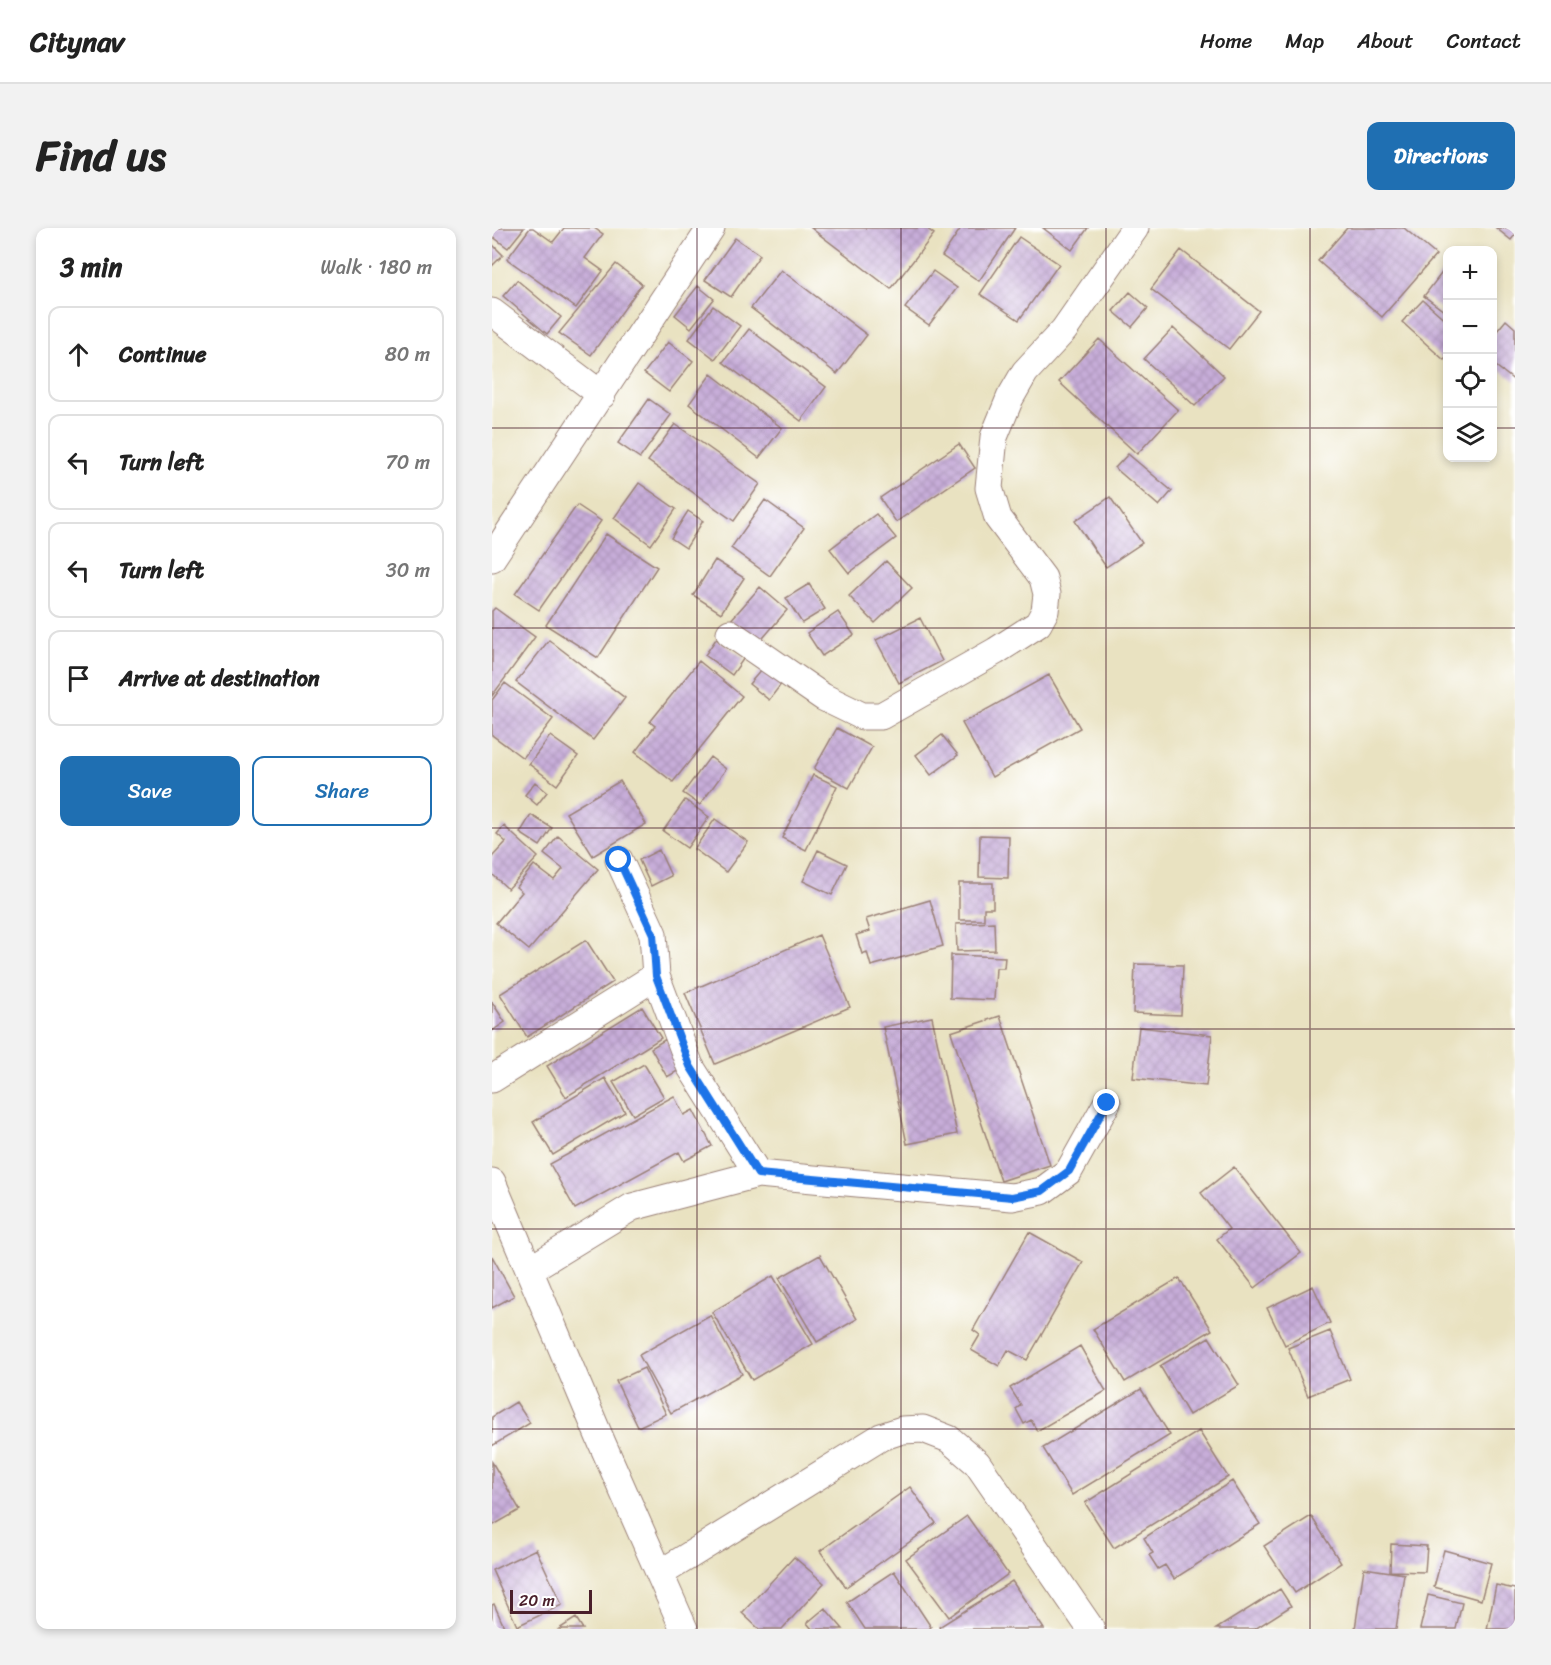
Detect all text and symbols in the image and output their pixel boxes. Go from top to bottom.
text: Citynav [30,17,124,66]
text: Home [1200,22,1252,60]
text: Map [1285,22,1324,60]
text: About [1357,22,1414,60]
text: Contact [1447,22,1521,60]
text: Find us [36,119,166,193]
button: Directions [1367,122,1515,190]
text: 3 min [60,244,122,290]
map controls [1443,246,1497,462]
button: + [1443,246,1497,300]
text: Walk · 180 m [321,250,432,285]
button: − [1443,300,1497,354]
text: Continue [119,335,207,374]
text: 80 m [385,337,430,372]
icon: ahead [62,338,95,371]
button: locate [1443,354,1497,408]
button: layers [1443,408,1497,462]
text: Turn left [119,443,204,482]
text: 70 m [385,445,430,480]
icon: left [62,446,95,479]
text: Turn left [119,551,204,590]
text: 30 m [386,553,430,588]
icon: left [62,554,95,587]
text: Arrive at destination [119,659,320,698]
icon: arrive [62,662,95,695]
button: Save [60,756,240,826]
button: Share [252,756,432,826]
route start [605,846,631,872]
route end [1093,1089,1119,1115]
text: 20 m [519,1586,555,1615]
scale bar [510,1587,592,1614]

